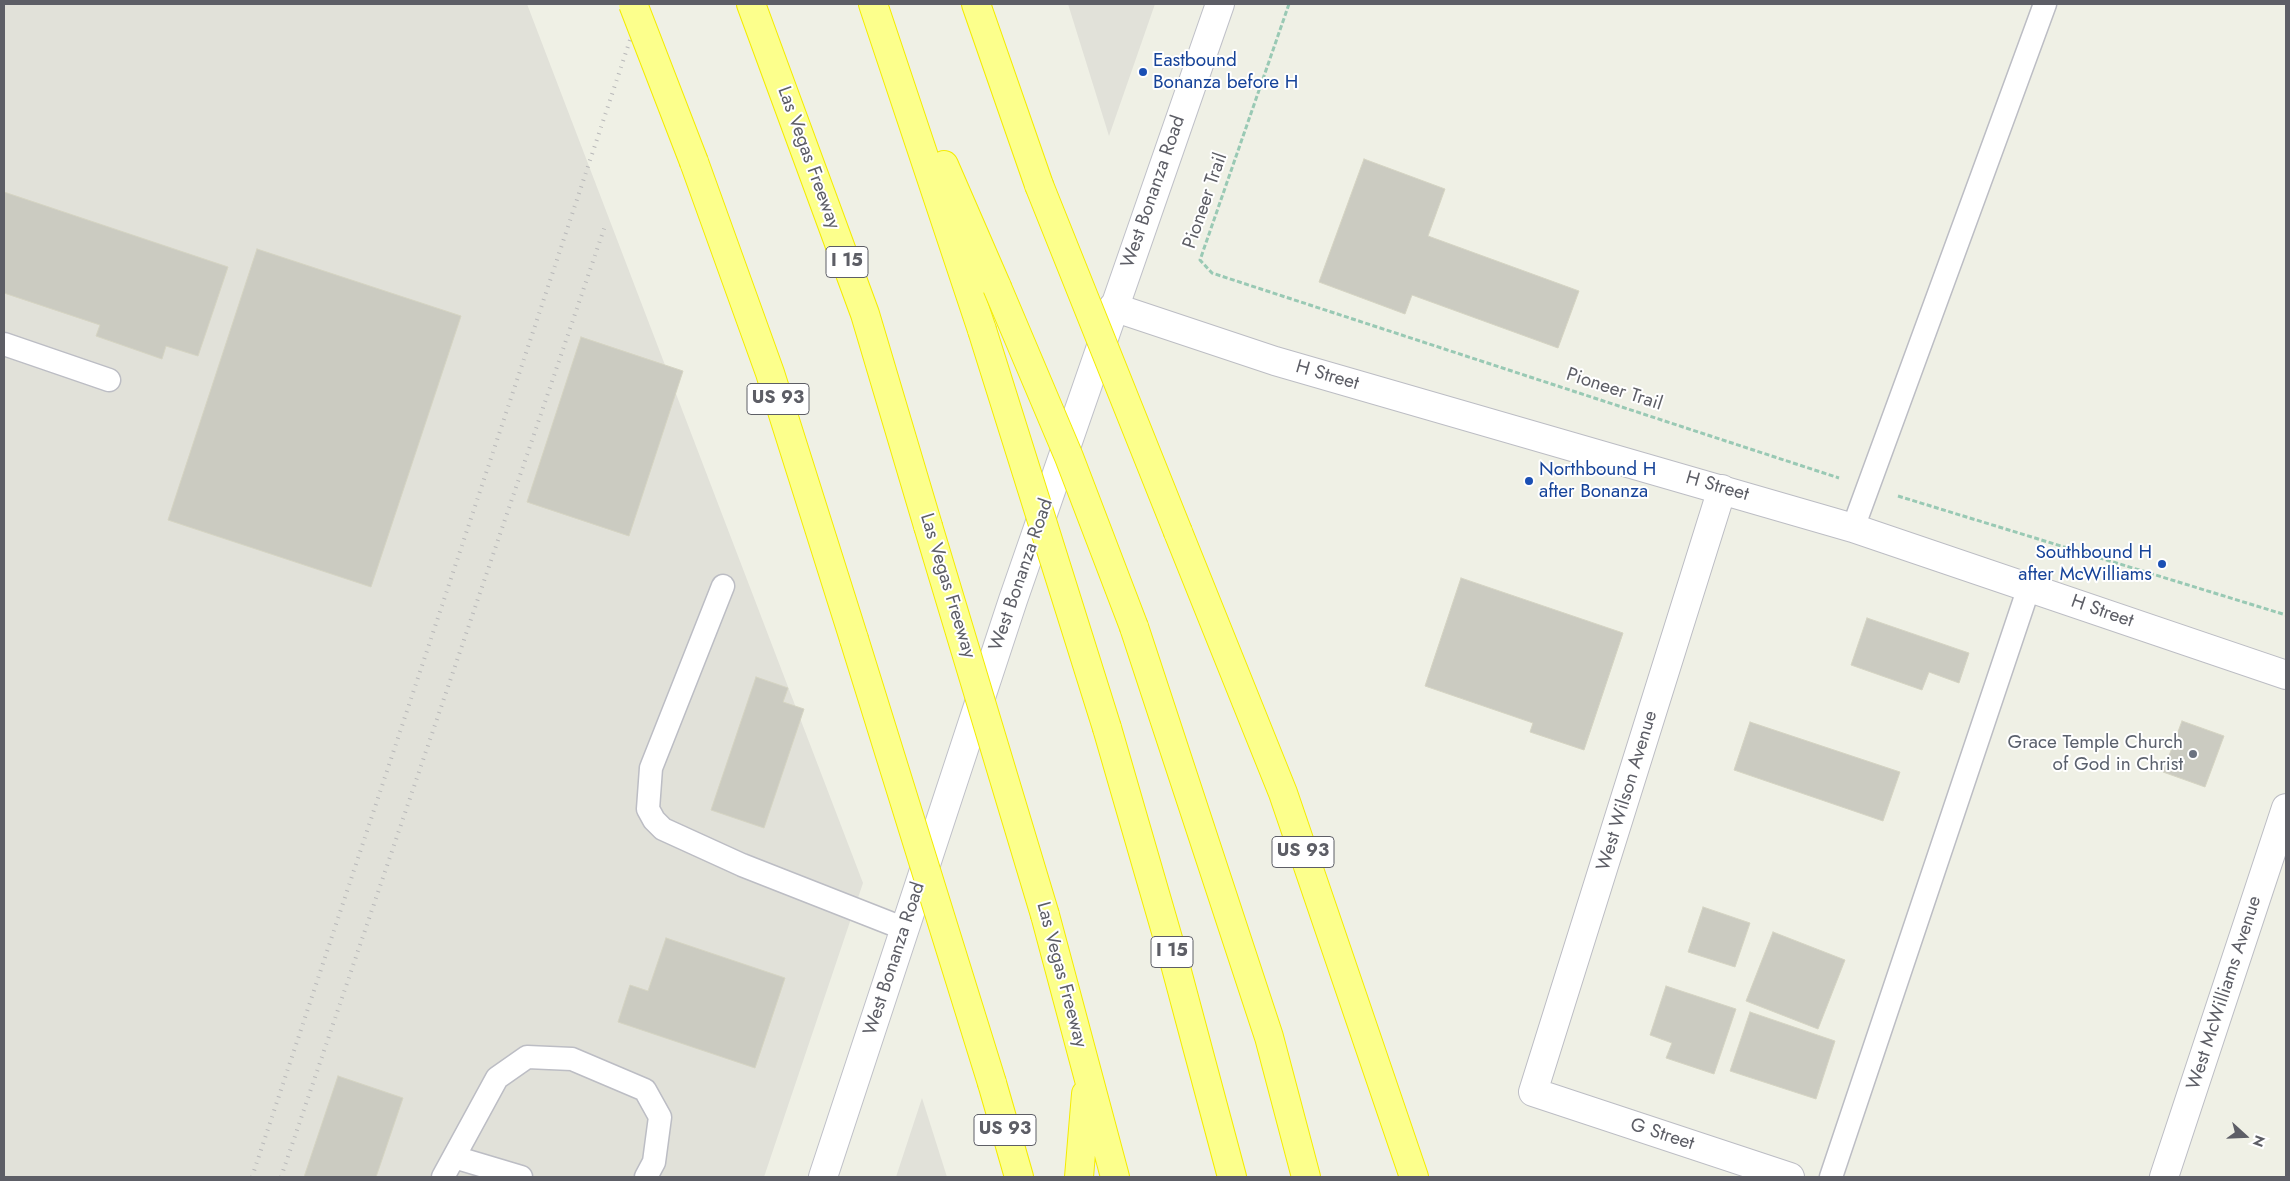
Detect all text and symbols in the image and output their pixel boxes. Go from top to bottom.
place label: Eastbound Bonanza before H [1153,50,1298,94]
marker: Eastbound Bonanza before H [1137,66,1149,78]
street label: Las Vegas Freeway [772,84,844,232]
street label: West Bonanza Road [1117,113,1191,271]
street label: Pioneer Trail [1179,150,1233,252]
road number: I 15 [826,246,868,278]
street label: H Street [1293,356,1361,396]
street label: Pioneer Trail [1563,364,1665,416]
road number: US 93 [747,384,809,414]
place label: Northbound H after Bonanza [1539,459,1656,503]
street label: H Street [1683,467,1751,507]
marker: Northbound H after Bonanza [1523,475,1535,487]
street label: West Bonanza Road [985,496,1059,654]
street label: Las Vegas Freeway [914,511,980,661]
place label: Southbound H after McWilliams [2018,542,2152,586]
marker: Southbound H after McWilliams [2156,558,2168,570]
street label: H Street [2068,591,2136,633]
street label: West Wilson Avenue [1593,708,1663,874]
place label: Grace Temple Church of God in Christ [2008,732,2183,776]
marker: Grace Temple Church of God in Christ [2187,748,2199,760]
road number: US 93 [1272,836,1334,868]
street label: West Bonanza Road [859,880,931,1038]
street label: West McWilliams Avenue [2183,893,2267,1093]
street label: Las Vegas Freeway [1031,900,1091,1050]
road number: I 15 [1151,936,1193,968]
north arrow [2220,1111,2270,1161]
road number: US 93 [974,1114,1036,1146]
street label: G Street [1627,1114,1697,1156]
text: N [2248,1132,2270,1150]

